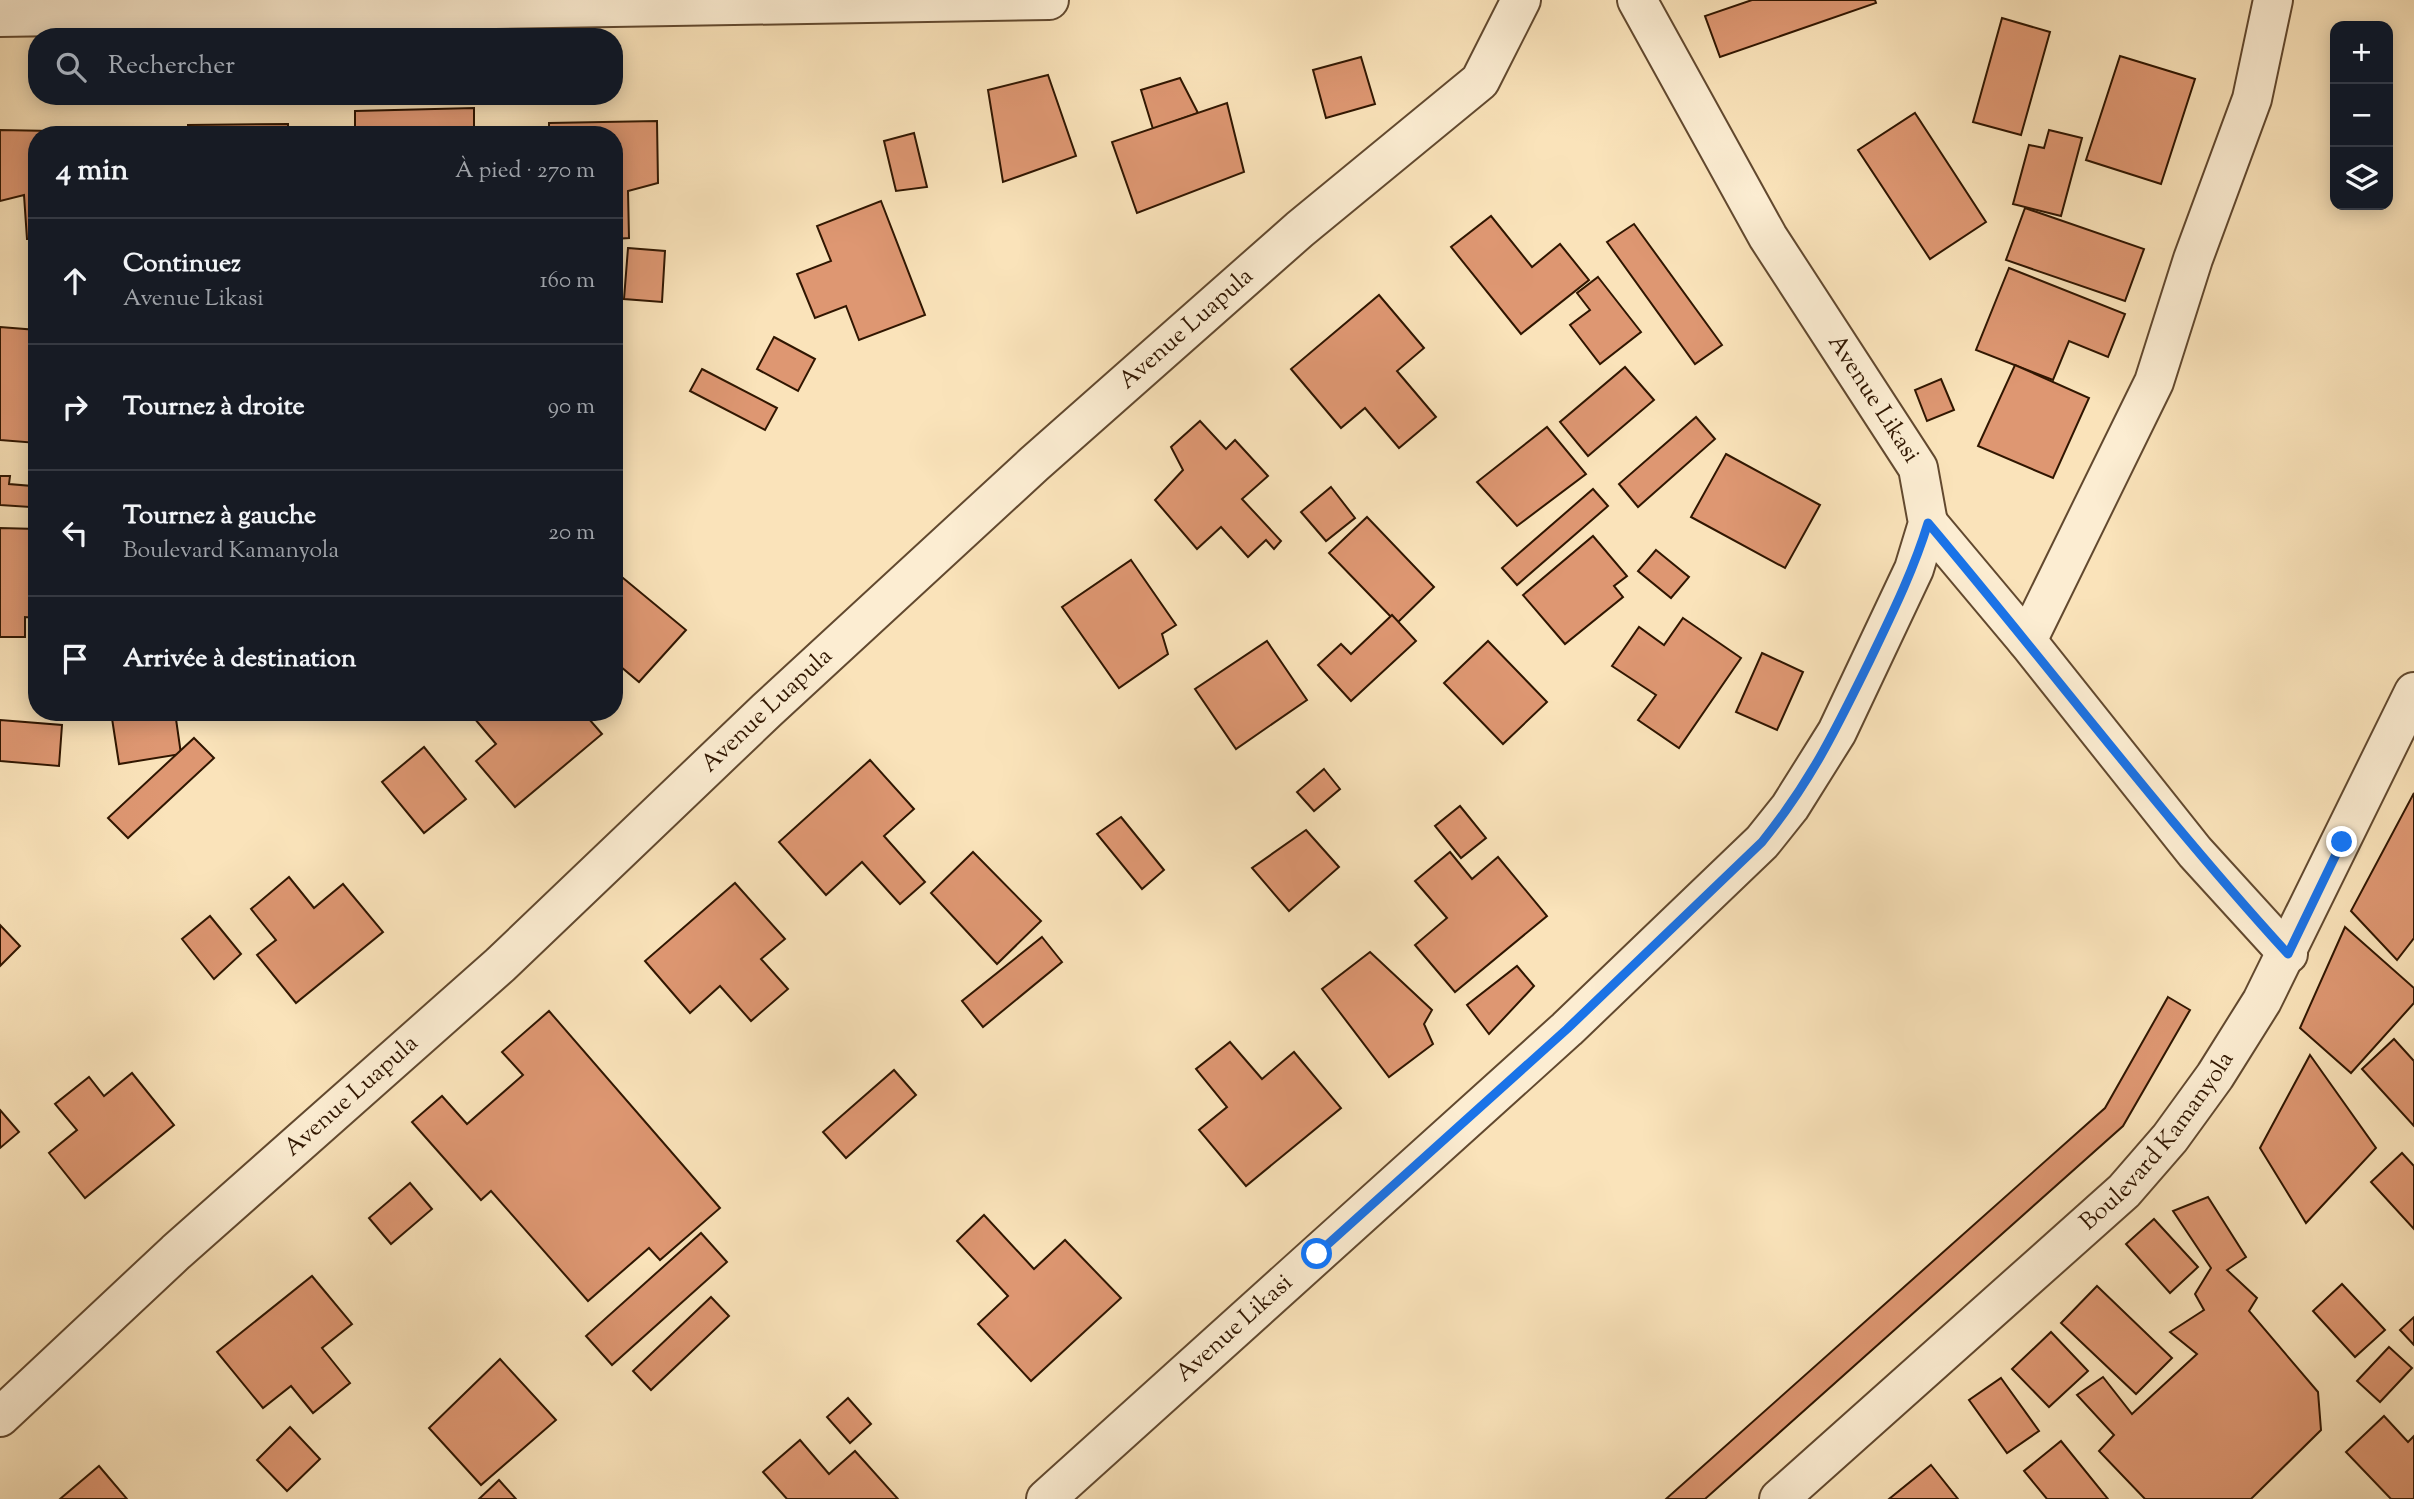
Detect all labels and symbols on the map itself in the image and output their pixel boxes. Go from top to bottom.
street label: Avenue Luapula [1112,260,1261,398]
street label: Avenue Likasi [1819,328,1927,470]
street label: Avenue Luapula [694,640,841,781]
route end [2326,826,2357,857]
street label: Avenue Luapula [277,1027,426,1165]
street label: Boulevard Kamanyola [2073,1045,2243,1239]
route start [1301,1238,1332,1269]
street label: Avenue Likasi [1169,1267,1301,1391]

